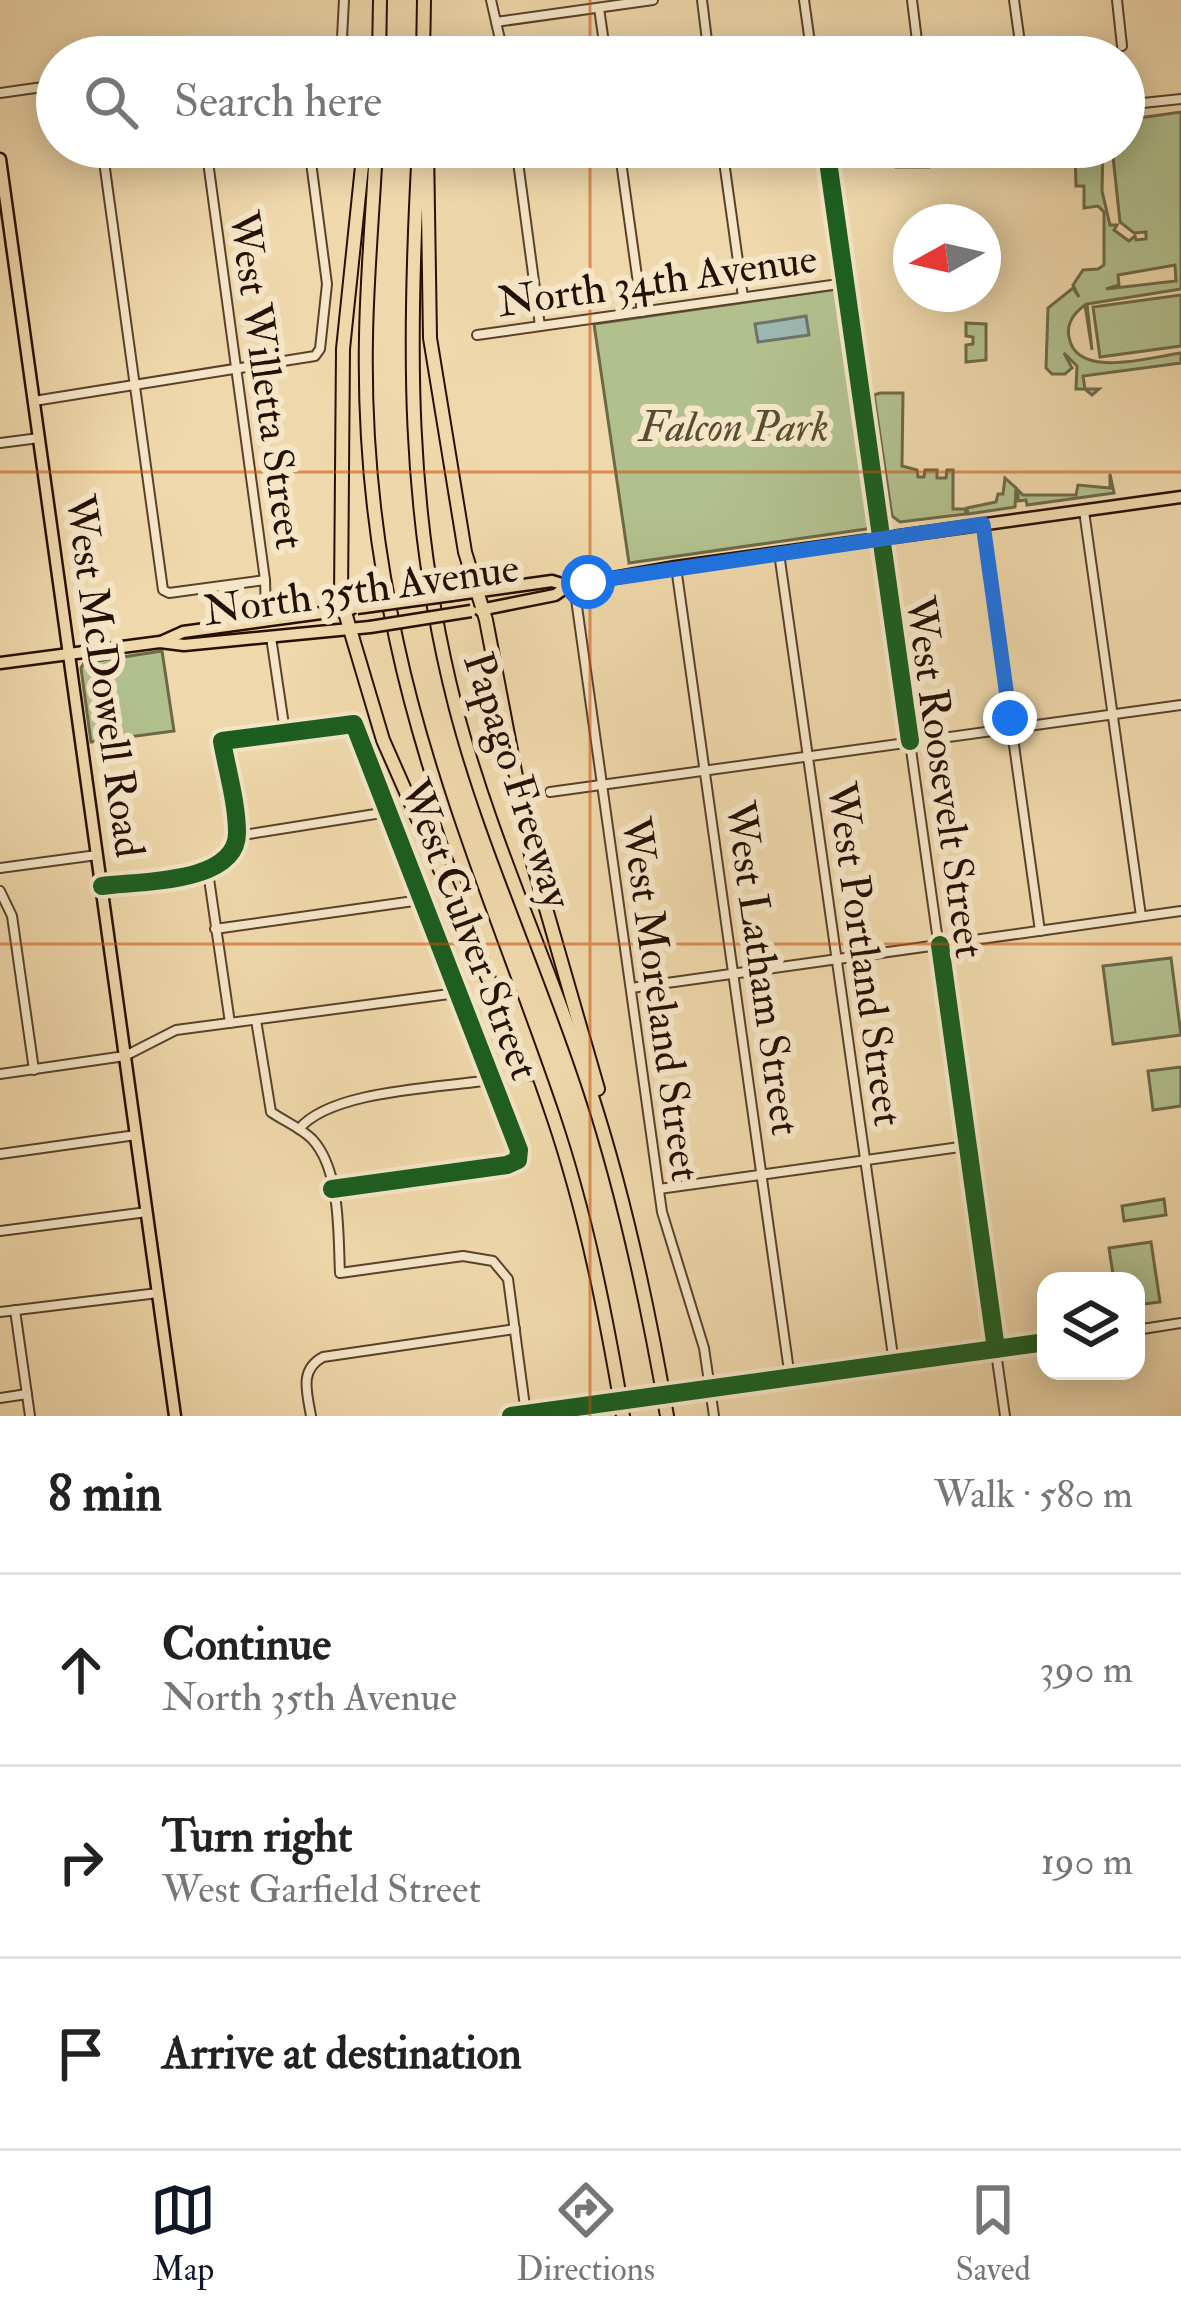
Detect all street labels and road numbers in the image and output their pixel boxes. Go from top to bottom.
street label: West Willetta Street [216,207,315,553]
street label: North 34th Avenue [494,233,820,329]
street label: West McDowell Road [53,491,155,861]
street label: North 35th Avenue [200,542,522,638]
street label: West Roosevelt Street [893,592,995,962]
street label: Papago Freeway [451,646,583,916]
street label: West Culver Street [388,771,550,1087]
street label: West Portland Street [814,778,914,1129]
street label: West Latham Street [713,797,811,1139]
street label: West Moreland Street [609,813,711,1185]

